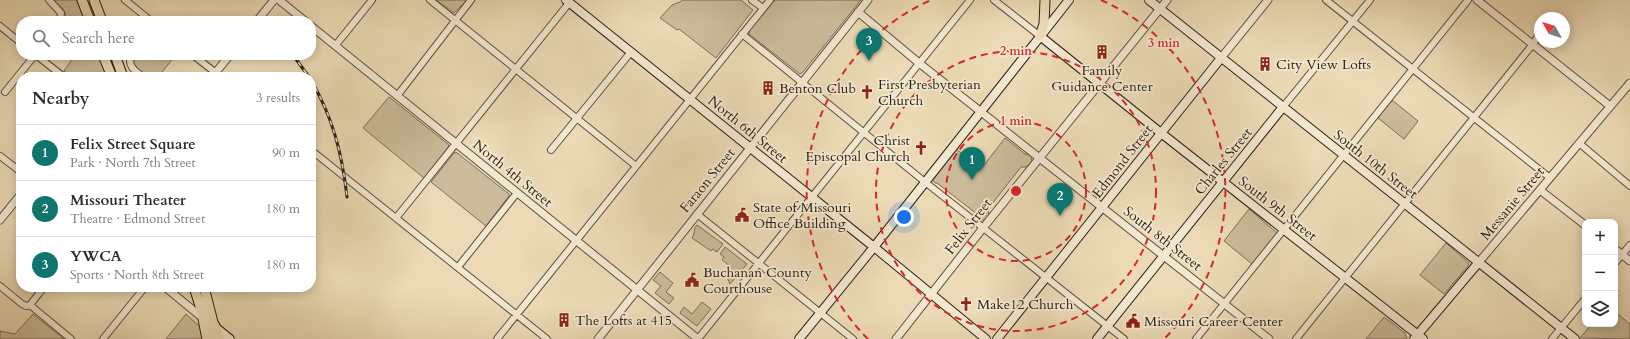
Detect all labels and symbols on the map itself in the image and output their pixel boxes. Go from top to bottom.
north arrow [1534,12,1570,48]
pin: 3 [856,28,882,61]
text: 3 min [1148,35,1180,51]
text: 2 min [1000,43,1032,59]
building icon: Family Guidance Center [1094,44,1110,60]
place label: City View Lofts [1276,55,1372,74]
building icon: City View Lofts [1257,56,1273,72]
place label: Family Guidance Center [1051,61,1154,96]
place label: First Presbyterian Church [878,75,981,110]
place label: Benton Club [779,79,856,98]
building icon: Benton Club [760,80,776,96]
church icon: First Presbyterian Church [859,84,875,100]
street label: North 6th Street [704,91,792,168]
text: 1 min [1000,113,1032,129]
street label: Edmond Street [1088,120,1157,202]
street label: Charles Street [1190,123,1257,199]
street label: South 10th Street [1330,125,1422,204]
place label: Christ Episcopal Church [805,131,911,166]
street label: North 4th Street [469,135,557,212]
church icon: Christ Episcopal Church [913,140,929,156]
street label: Faraon Street [675,144,740,217]
pin: 1 [959,147,985,180]
street label: Messanie Street [1476,162,1549,244]
street label: South 9th Street [1234,172,1321,245]
pin: 2 [1047,183,1073,216]
centre of rings [1009,184,1023,198]
street label: Felix Street [941,194,997,258]
place label: State of Missouri Office Building [753,198,851,233]
street label: South 8th Street [1119,202,1206,275]
public building icon: State of Missouri Office Building [734,207,750,223]
your location [894,207,914,227]
place label: Buchanan County Courthouse [703,263,812,298]
public building icon: Buchanan County Courthouse [684,272,700,288]
place label: Make12 Church [977,295,1074,314]
church icon: Make12 Church [958,296,974,312]
place label: The Lofts at 415 [575,311,672,330]
building icon: The Lofts at 415 [556,312,572,328]
place label: Missouri Career Center [1144,312,1284,331]
public building icon: Missouri Career Center [1125,313,1141,329]

